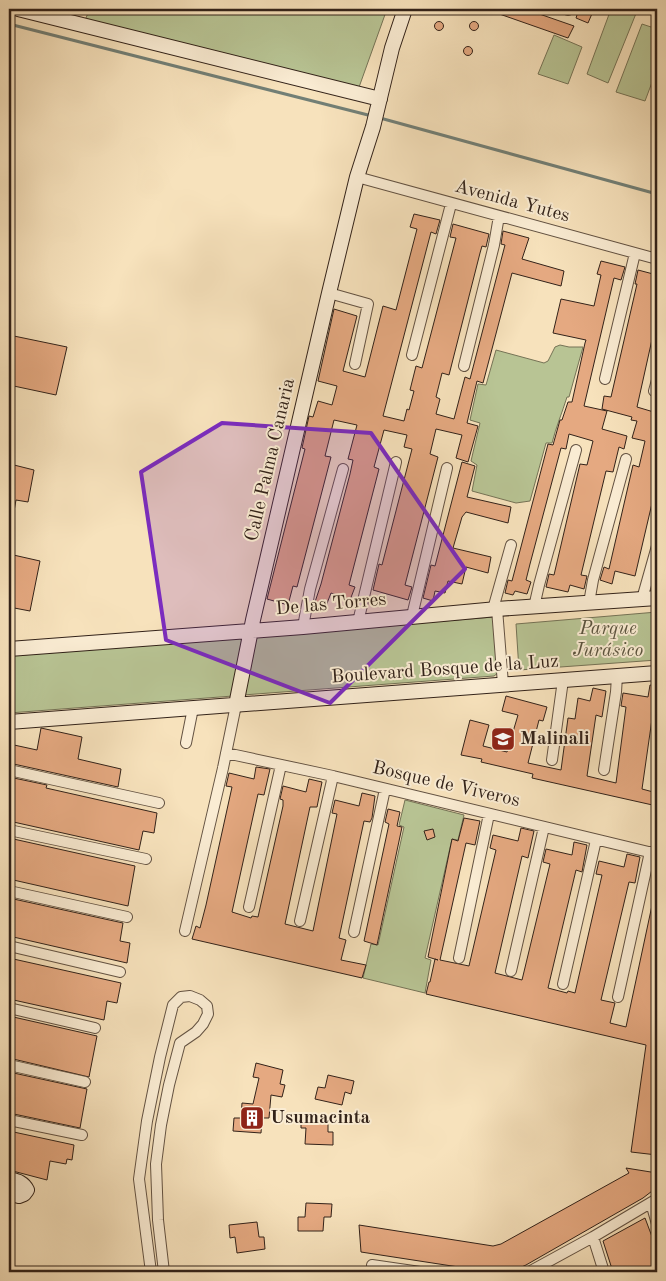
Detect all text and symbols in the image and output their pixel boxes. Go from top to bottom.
street label: Avenida Yutes [452,178,572,226]
street label: Calle Palma Canaria [243,376,299,543]
street label: De las Torres [275,591,387,619]
park label: Parque Jurásico [573,620,644,661]
street label: Boulevard Bosque de la Luz [331,653,559,687]
school or university icon: Malinali [490,726,516,752]
place label: Malinali [520,730,590,749]
street label: Bosque de Viveros [370,759,522,811]
building icon: Usumacinta [239,1105,265,1131]
place label: Usumacinta [270,1109,371,1128]

